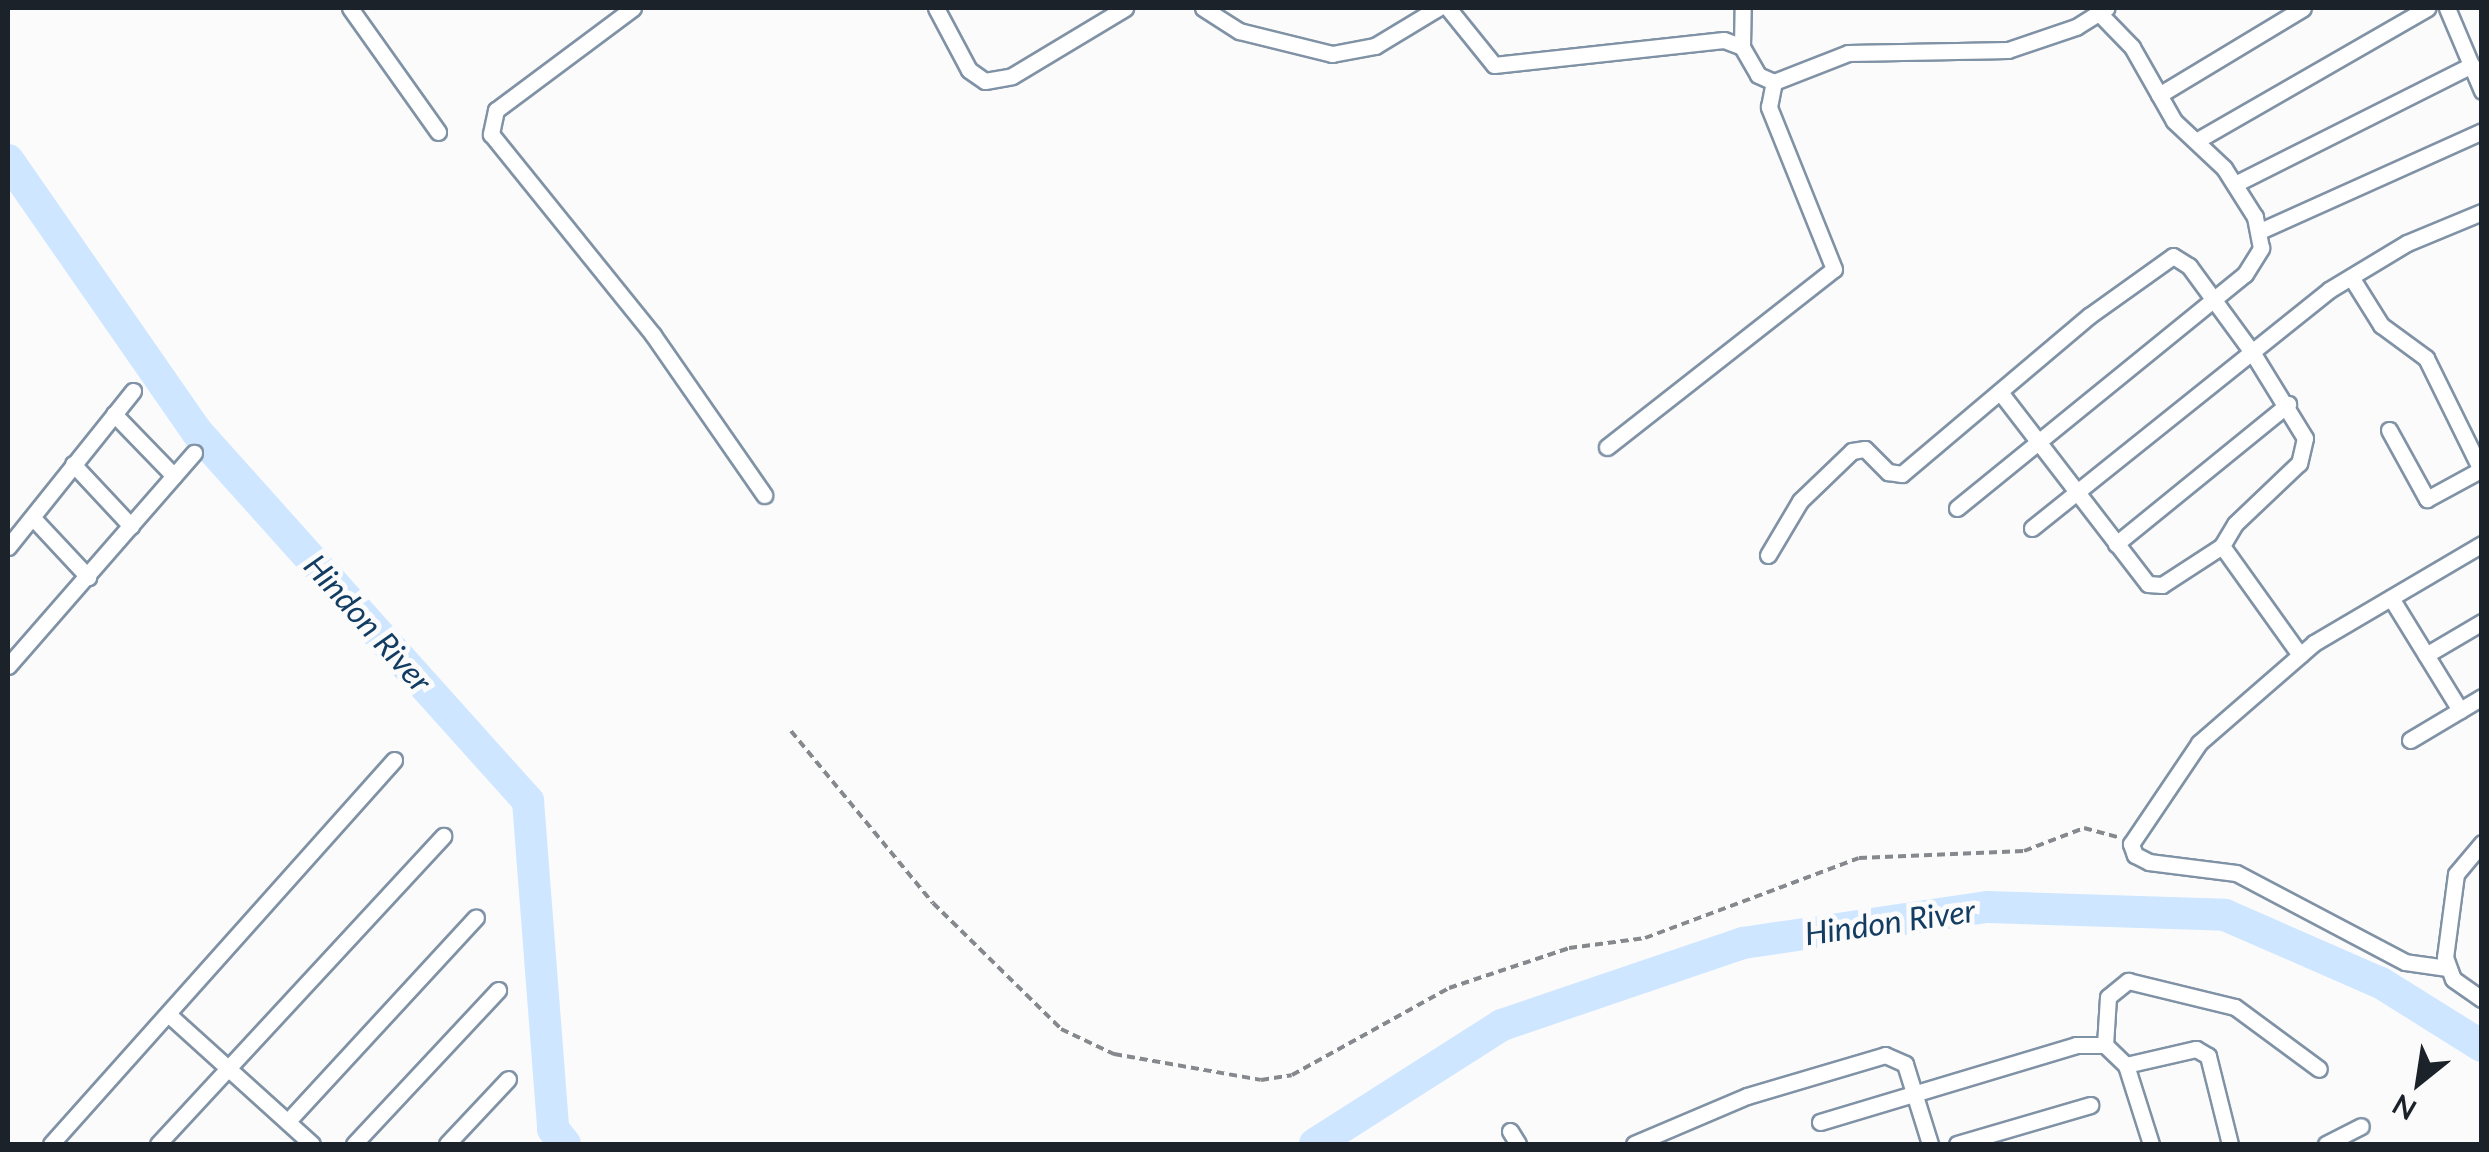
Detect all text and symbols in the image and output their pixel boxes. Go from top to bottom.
water label: Hindon River [296,546,440,700]
water label: Hindon River [1802,891,1978,953]
north arrow [2369,1032,2469,1132]
text: N [2386,1088,2422,1128]

